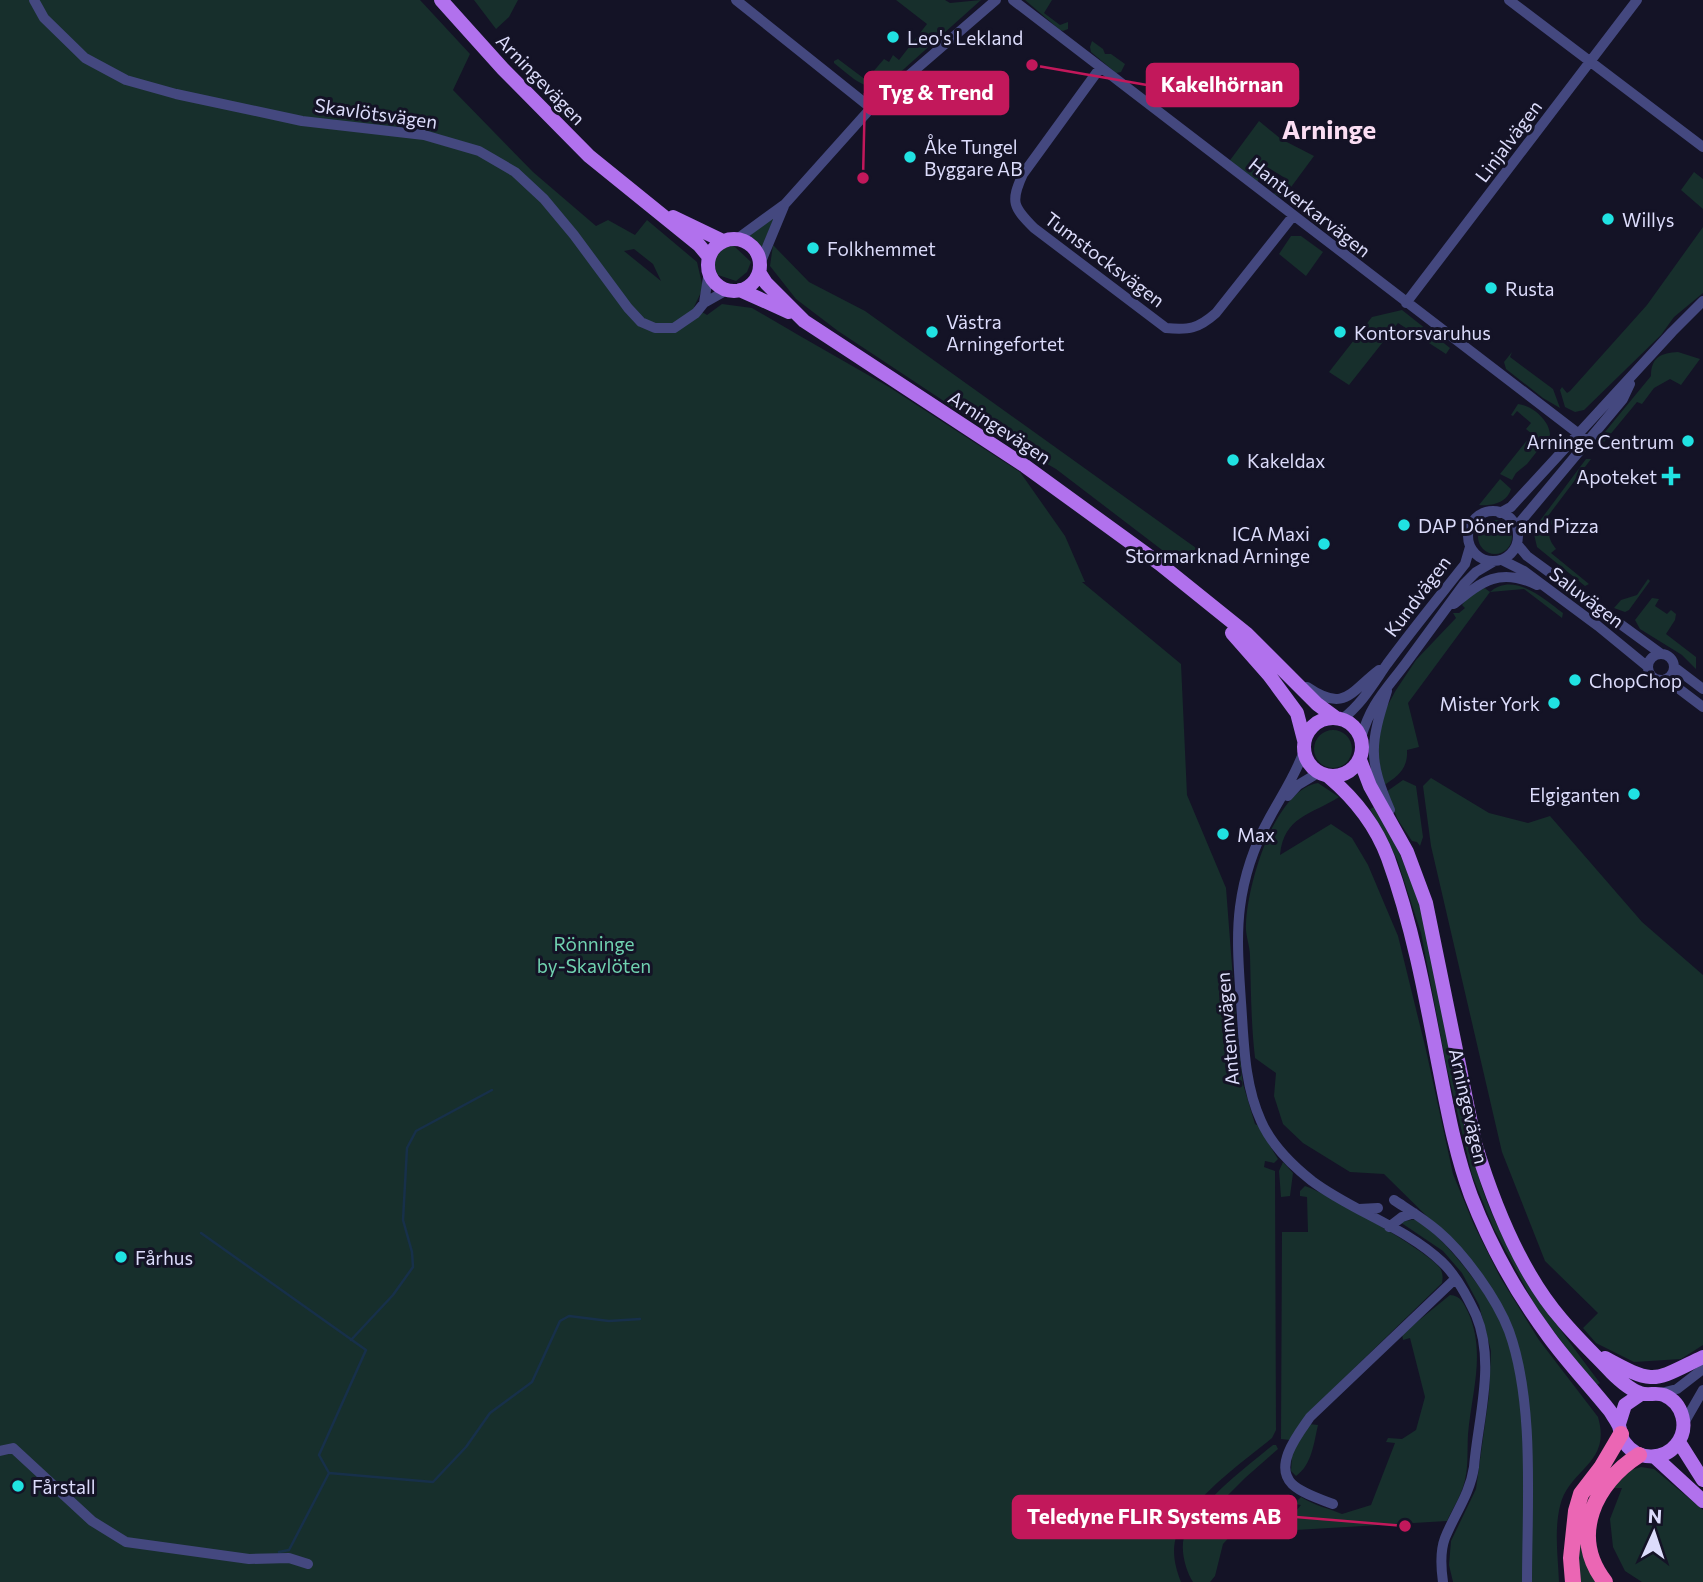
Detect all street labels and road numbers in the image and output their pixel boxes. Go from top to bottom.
street label: Arningevägen [492,29,590,129]
street label: Skavlötsvägen [313,93,439,133]
street label: Linjalvägen [1470,95,1546,187]
street label: Hantverkarvägen [1245,152,1375,262]
street label: Tumstocksvägen [1041,206,1169,312]
street label: Arningevägen [944,385,1056,469]
street label: Kundvägen [1379,551,1455,641]
street label: Saluvägen [1545,562,1629,632]
street label: Antennvägen [1211,971,1243,1087]
street label: Arningevägen [1445,1046,1493,1166]

